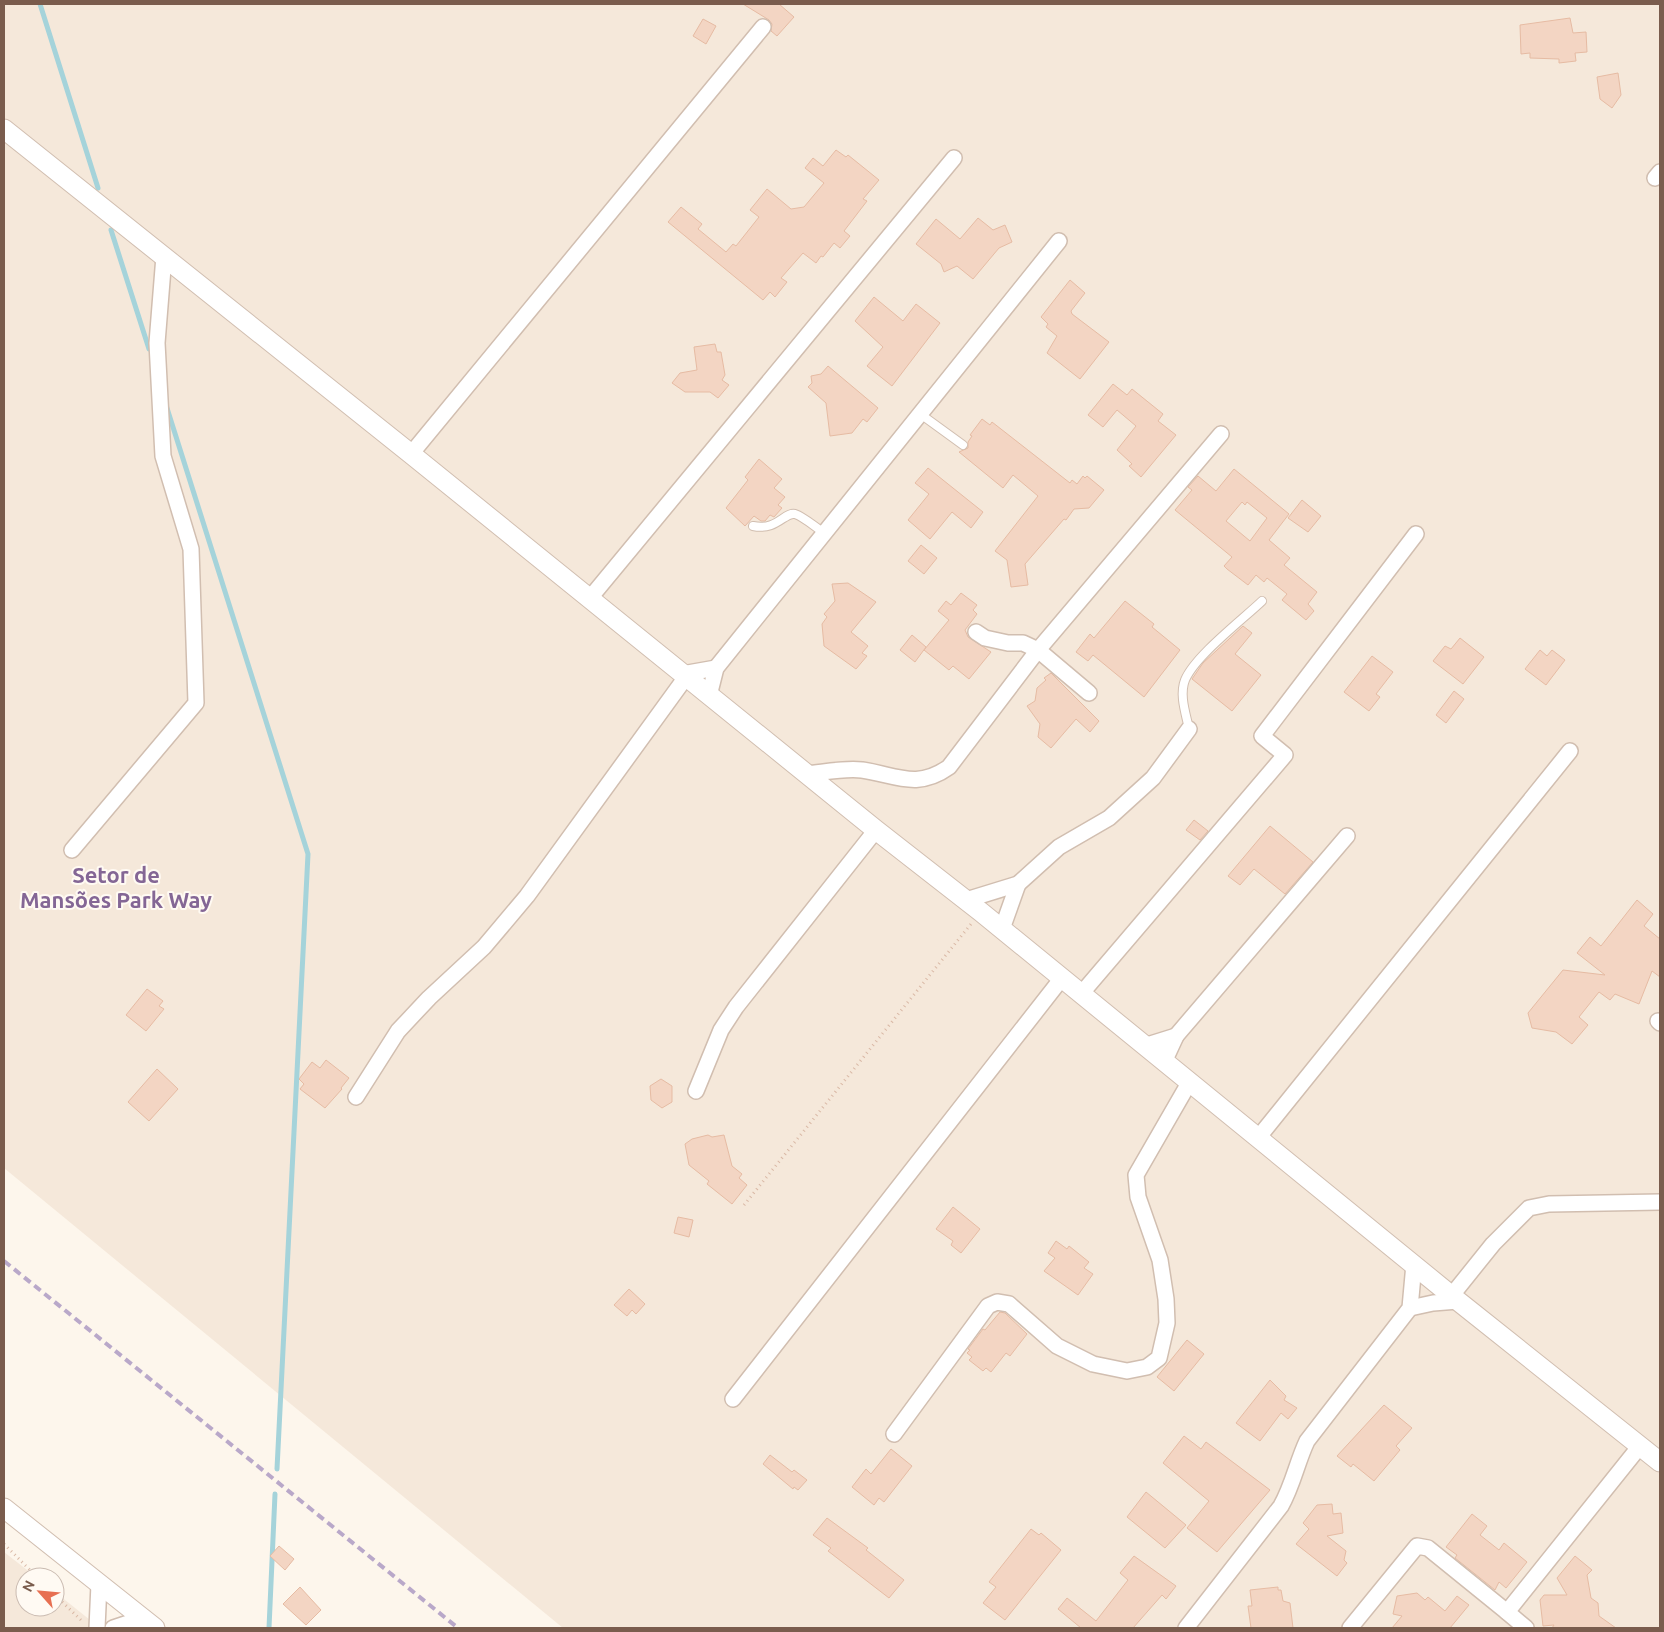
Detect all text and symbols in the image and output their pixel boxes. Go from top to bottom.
district label: Setor de Mansões Park Way [20,862,212,912]
north arrow [15,1567,65,1617]
text: N [19,1578,38,1594]

